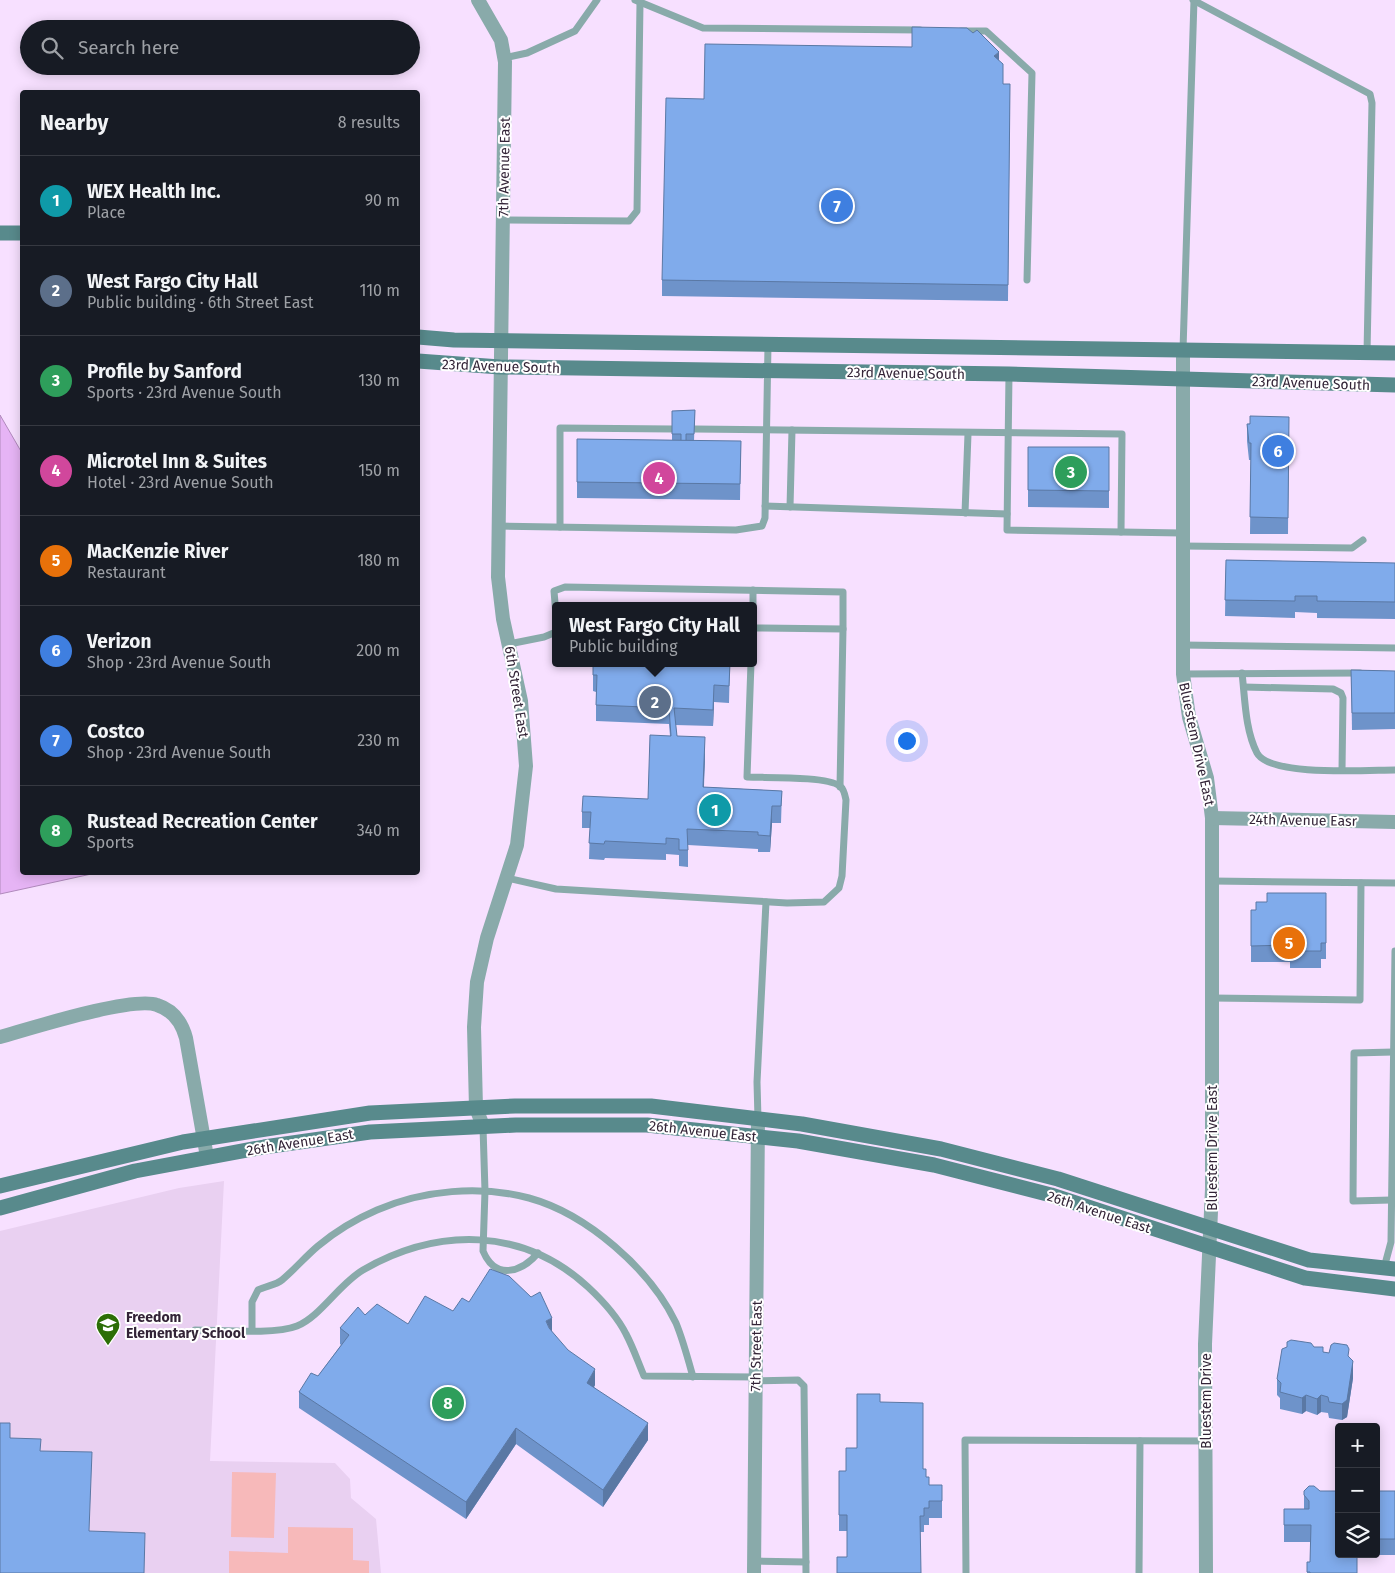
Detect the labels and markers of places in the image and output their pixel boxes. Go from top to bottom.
pin: 7 [821,187,853,225]
pin: 6 [1262,432,1294,470]
pin: 3 [1055,453,1087,491]
pin: 4 [643,459,675,497]
pin: 2 [639,683,671,721]
pin: 1 [699,791,731,829]
pin: 5 [1273,924,1305,962]
place label: Freedom Elementary School [126,1309,246,1342]
school or university icon: Freedom Elementary School [95,1312,121,1346]
pin: 8 [432,1384,464,1422]

